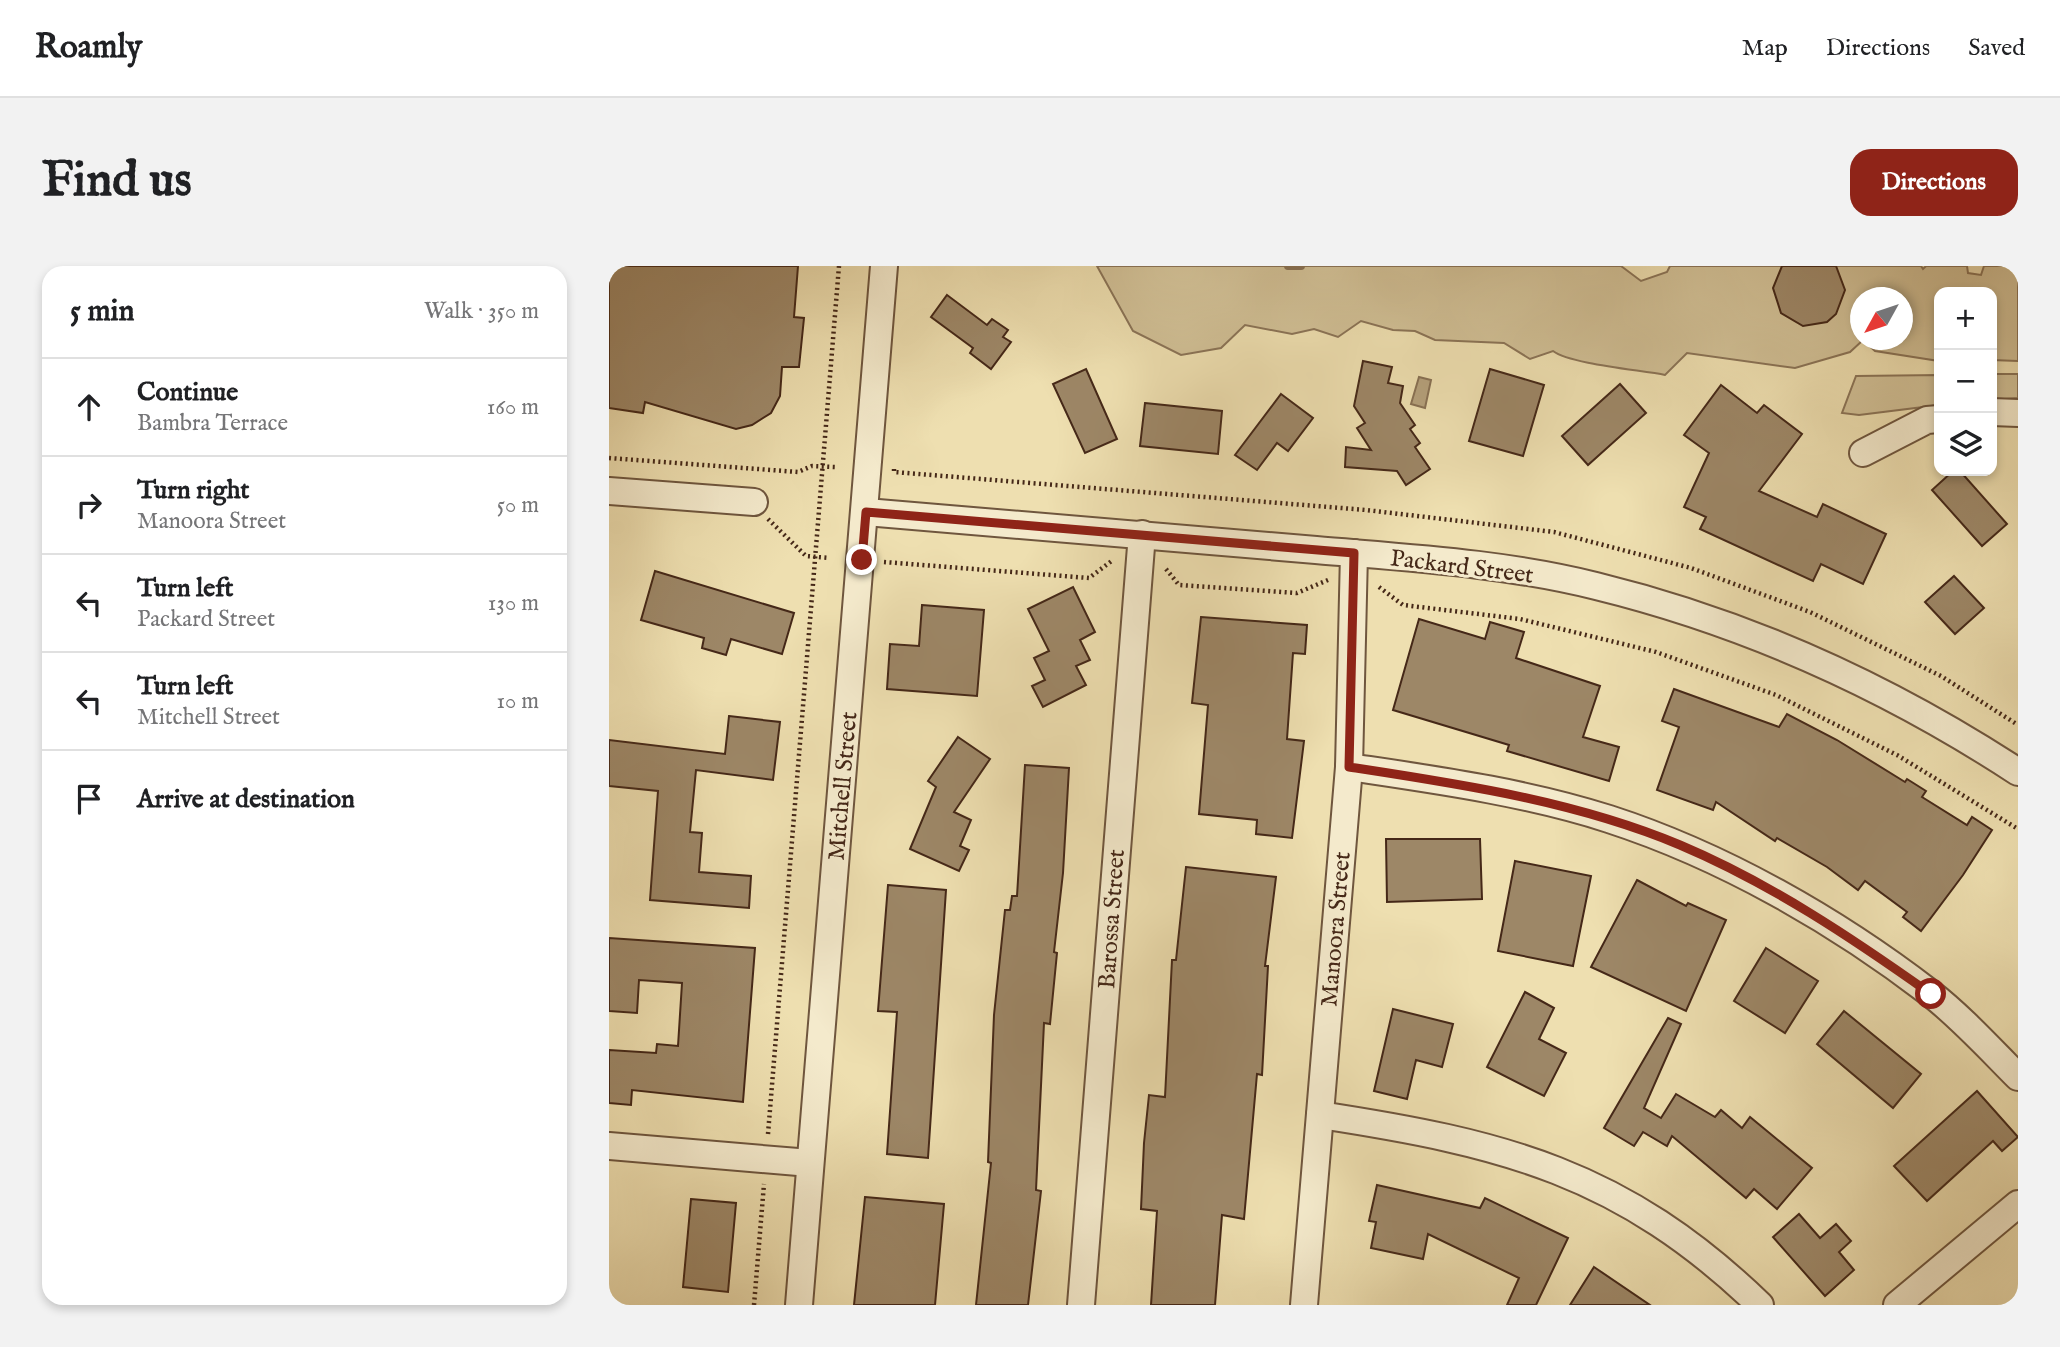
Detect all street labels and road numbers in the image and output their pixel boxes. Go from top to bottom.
street label: Packard Street [1388,543,1535,592]
street label: Mitchell Street [822,710,865,862]
street label: Barossa Street [1092,848,1133,990]
street label: Manoora Street [1314,850,1359,1008]

